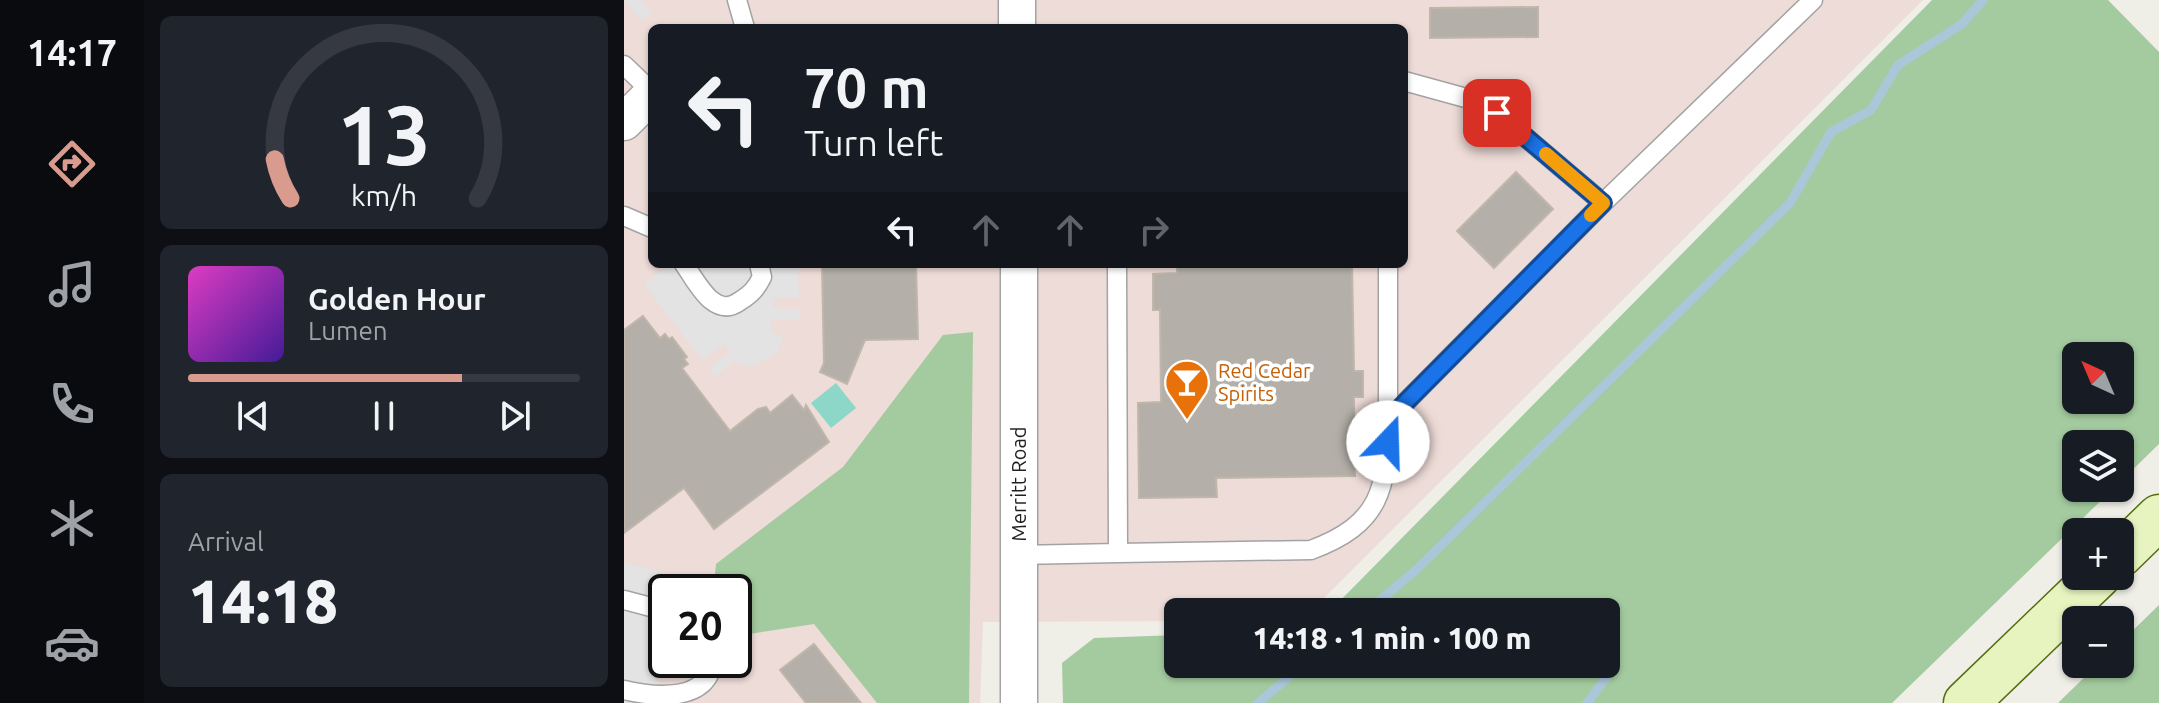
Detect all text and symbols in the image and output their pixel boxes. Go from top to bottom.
text: 14:17 [27,32,117,73]
icon: left [672,56,776,160]
text: 70 m [804,56,929,119]
pin [1463,79,1531,147]
text: 13 [337,86,431,180]
icon: arrive [1475,91,1519,135]
text: Turn left [804,122,943,163]
icon: directions [44,136,100,192]
text: km/h [351,179,417,211]
icon: left [880,208,924,252]
icon: ahead [964,208,1008,252]
icon: ahead [1048,208,1092,252]
icon: right [1132,208,1176,252]
icon: music [44,256,100,312]
text: Golden Hour [308,282,486,316]
text: Lumen [308,316,388,345]
north arrow [2062,342,2134,414]
map controls [2062,342,2134,678]
bar icon: Red Cedar Spirits [1163,358,1211,421]
place label: Red Cedar Spirits [1218,359,1311,405]
icon: phone [44,376,100,432]
icon: previous [231,394,275,438]
icon: pause [362,394,406,438]
icon: next [493,394,537,438]
position arrow [1346,400,1430,484]
street label: Merritt Road [1007,427,1030,541]
button: layers [2062,430,2134,502]
icon: climate [44,495,100,551]
button: + [2062,518,2134,590]
text: Arrival [188,527,264,556]
text: 14:18 [188,567,338,634]
speed limit sign: 20 [648,574,752,678]
button: − [2062,606,2134,678]
icon: car [44,615,100,671]
text: 14:18 · 1 min · 100 m [1253,621,1531,655]

